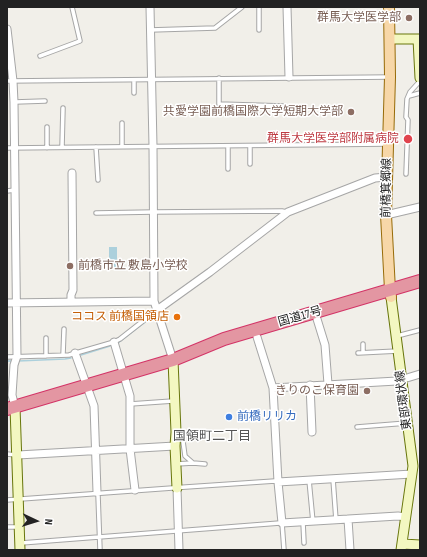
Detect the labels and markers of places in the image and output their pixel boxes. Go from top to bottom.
place label: 群馬大学医学部 [317,11,401,25]
marker: 群馬大学医学部 [404,13,414,23]
place label: 共愛学園前橋国際大学短期大学部 [163,105,343,119]
marker: 共愛学園前橋国際大学短期大学部 [346,107,356,117]
place label: 群馬大学医学部附属病院 [267,132,399,146]
marker: 群馬大学医学部附属病院 [402,133,414,145]
place label: 前橋市立 敷島小学校 [78,259,188,273]
marker: 前橋市立 敷島小学校 [65,261,75,271]
place label: ココス 前橋国領店 [71,310,169,324]
marker: ココス 前橋国領店 [172,312,182,322]
place label: きりのこ保育園 [275,384,359,398]
marker: きりのこ保育園 [362,386,372,396]
place label: 前橋リリカ [237,410,297,424]
marker: 前橋リリカ [224,412,234,422]

